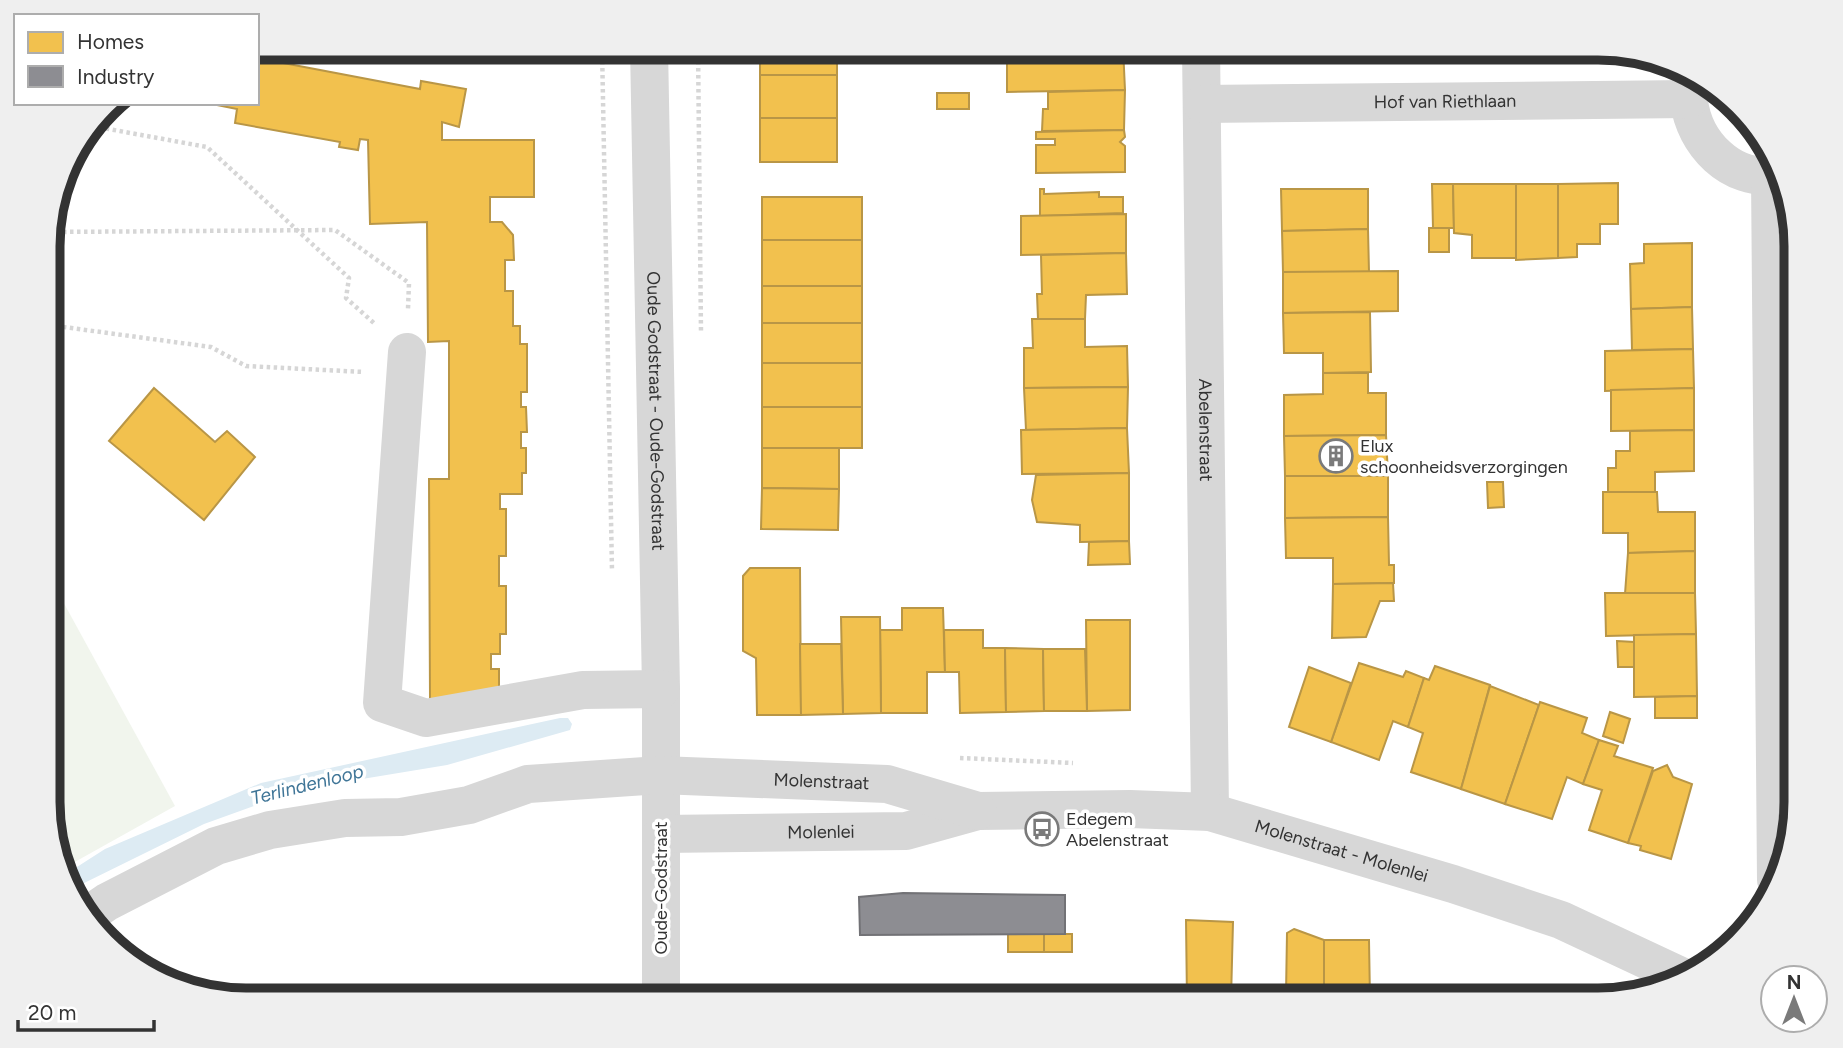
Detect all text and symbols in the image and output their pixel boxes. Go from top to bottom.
legend [14,14,259,105]
text: Homes [77,29,144,54]
text: Industry [77,64,154,89]
street label: Hof van Riethlaan [1374,90,1516,113]
street label: Oude Godstraat - Oude-Godstraat [642,271,669,551]
street label: Abelenstraat [1194,378,1217,482]
place label: Elux schoonheidsverzorgingen [1360,435,1568,478]
building icon: Elux schoonheidsverzorgingen [1317,437,1355,475]
water label: Terlindenloop [248,759,366,810]
street label: Molenstraat [773,769,870,794]
place label: Edegem Abelenstraat [1066,808,1169,851]
bus stop icon: Edegem Abelenstraat [1023,810,1061,848]
street label: Molenstraat - Molenlei [1252,815,1431,887]
street label: Oude-Godstraat [650,821,672,955]
street label: Molenlei [787,821,855,843]
north arrow [1759,964,1829,1034]
text: N [1787,971,1801,994]
scale bar [18,988,154,1032]
text: 20 m [28,1000,76,1025]

